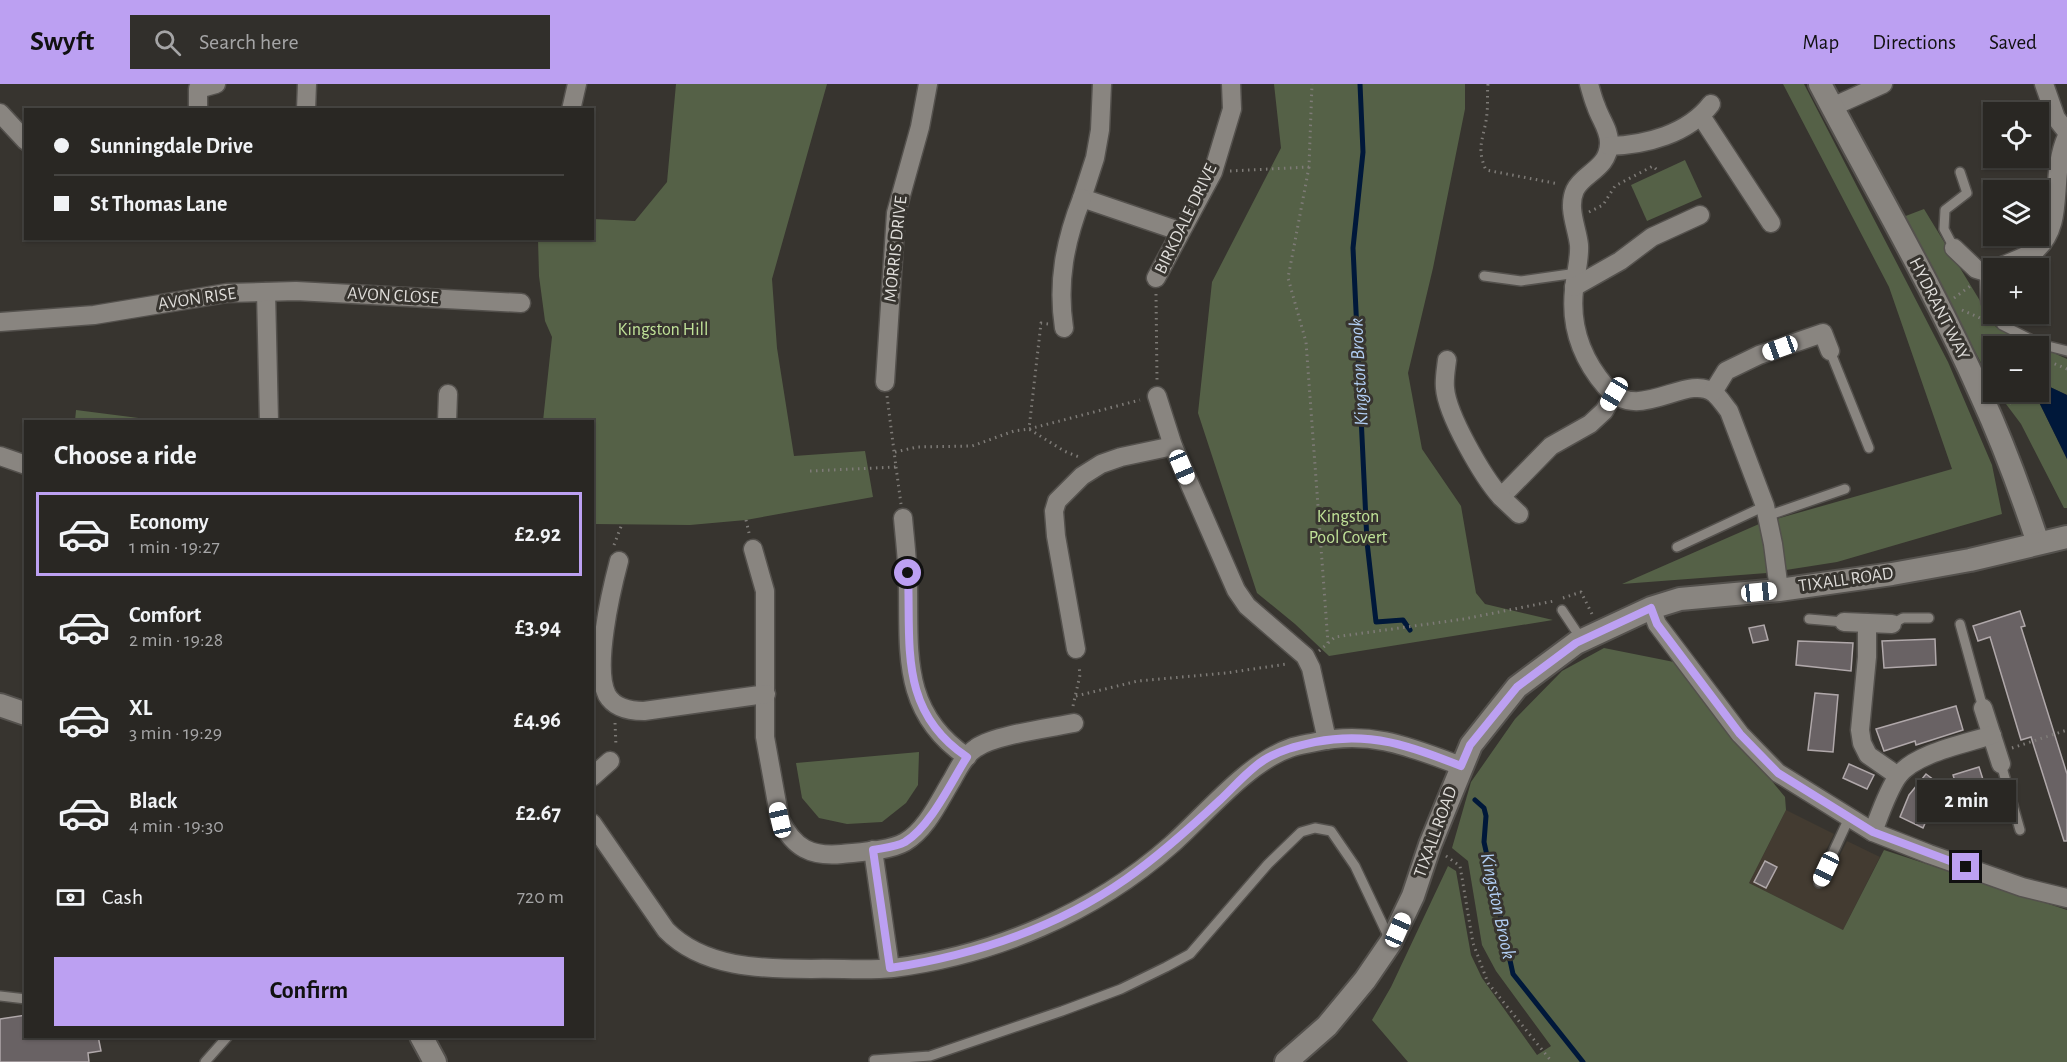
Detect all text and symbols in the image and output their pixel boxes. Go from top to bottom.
search box [130,15,550,69]
icon: search [151,26,184,59]
text: Swyft [30,28,94,56]
text: Search here [199,31,299,53]
text: Map [1803,32,1839,53]
text: Directions [1872,32,1956,53]
text: Saved [1989,32,2037,53]
map controls [1983,102,2049,402]
button: locate [1983,102,2049,168]
text: Sunningdale Drive [90,135,253,157]
street label: BIRKDALE DRIVE [1152,161,1221,277]
button: layers [1983,180,2049,246]
text: St Thomas Lane [90,193,227,215]
street label: MORRIS DRIVE [881,195,911,303]
street label: HYDRANT WAY [1905,255,1973,364]
button: + [1983,258,2049,324]
street label: AVON RISE [157,285,237,313]
street label: AVON CLOSE [347,285,439,307]
water label: Kingston Brook [1346,317,1372,427]
park label: Kingston Hill [618,321,708,339]
car [1760,333,1800,363]
button: − [1983,336,2049,402]
car [1597,374,1631,414]
text: Choose a ride [54,442,197,469]
car [1167,447,1197,487]
icon: car [57,507,111,561]
park label: Kingston Pool Covert [1309,508,1388,547]
text: Economy [129,511,209,533]
text: £2.92 [515,523,561,545]
text: 1 min · 19:27 [129,537,220,557]
route start [894,559,921,586]
street label: TIXALL ROAD [1797,564,1895,596]
car [1740,581,1778,603]
icon: car [57,600,111,654]
text: Comfort [129,604,201,626]
text: £3.94 [515,616,561,638]
text: 2 min · 19:28 [129,630,223,650]
icon: car [57,693,111,747]
text: XL [129,697,152,719]
text: £4.96 [514,709,561,731]
text: 3 min · 19:29 [129,723,222,743]
callout: 2 min [1916,780,2016,822]
street label: TIXALL ROAD [1411,784,1461,880]
icon: car [57,786,111,840]
text: Black [129,790,177,812]
text: 2 min [1944,791,1989,811]
car [767,800,793,840]
text: £2.67 [516,802,561,824]
text: 4 min · 19:30 [129,816,224,836]
car [1810,849,1842,889]
water label: Kingston Brook [1477,851,1519,961]
route end [1952,853,1979,880]
icon: cash [54,881,87,914]
text: Cash [102,886,143,908]
text: 720 m [517,887,564,907]
car [1382,910,1414,950]
button: Confirm [54,957,564,1026]

